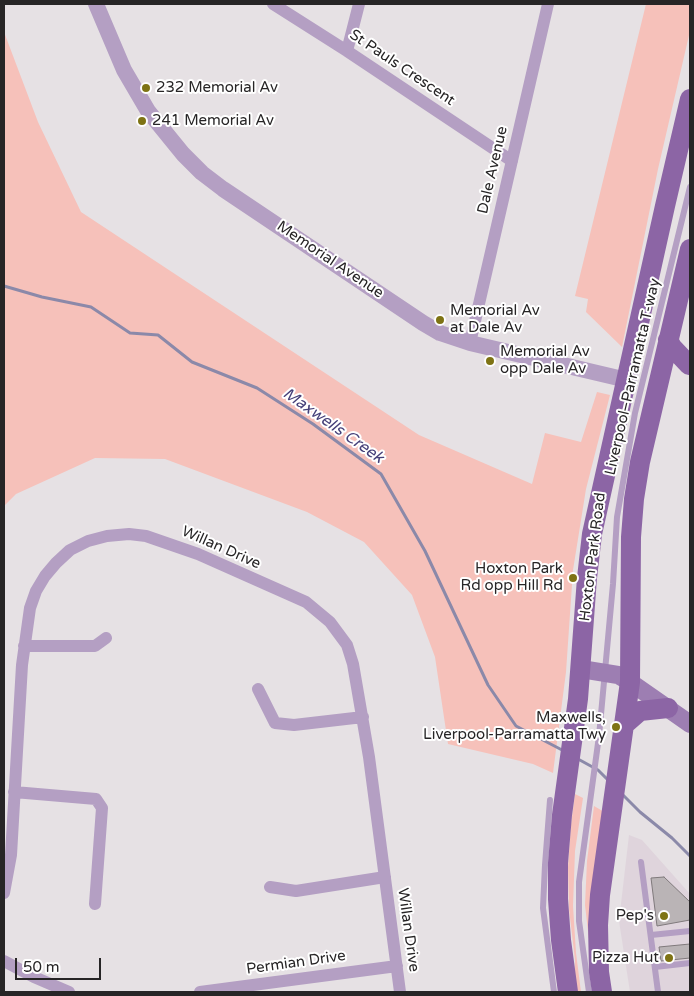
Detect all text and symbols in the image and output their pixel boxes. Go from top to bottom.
street label: St Pauls Crescent [346,26,458,110]
place label: 232 Memorial Av [156,79,278,97]
marker: 232 Memorial Av [140,82,152,94]
place label: 241 Memorial Av [152,112,274,130]
marker: 241 Memorial Av [136,115,148,127]
street label: Dale Avenue [474,124,512,216]
street label: Memorial Avenue [273,218,387,302]
street label: Liverpool–Parramatta T-way [602,277,664,477]
place label: Memorial Av at Dale Av [450,302,540,337]
marker: Memorial Av at Dale Av [434,314,446,326]
place label: Memorial Av opp Dale Av [500,343,590,378]
marker: Memorial Av opp Dale Av [484,355,496,367]
water label: Maxwells Creek [279,384,387,468]
street label: Hoxton Park Road [576,492,610,622]
street label: Willan Drive [179,523,263,573]
place label: Hoxton Park Rd opp Hill Rd [461,560,563,595]
marker: Hoxton Park Rd opp Hill Rd [567,572,579,584]
place label: Maxwells, Liverpool-Parramatta Twy [423,709,606,744]
marker: Maxwells, Liverpool-Parramatta Twy [610,721,622,733]
street label: Willan Drive [393,887,423,973]
place label: Pep's [616,907,654,925]
marker: Pep's [658,910,670,922]
street label: Permian Drive [245,947,347,979]
scale bar [18,948,104,980]
place label: Pizza Hut [592,949,659,967]
marker: Pizza Hut [663,952,675,964]
text: 50 m [23,958,60,976]

